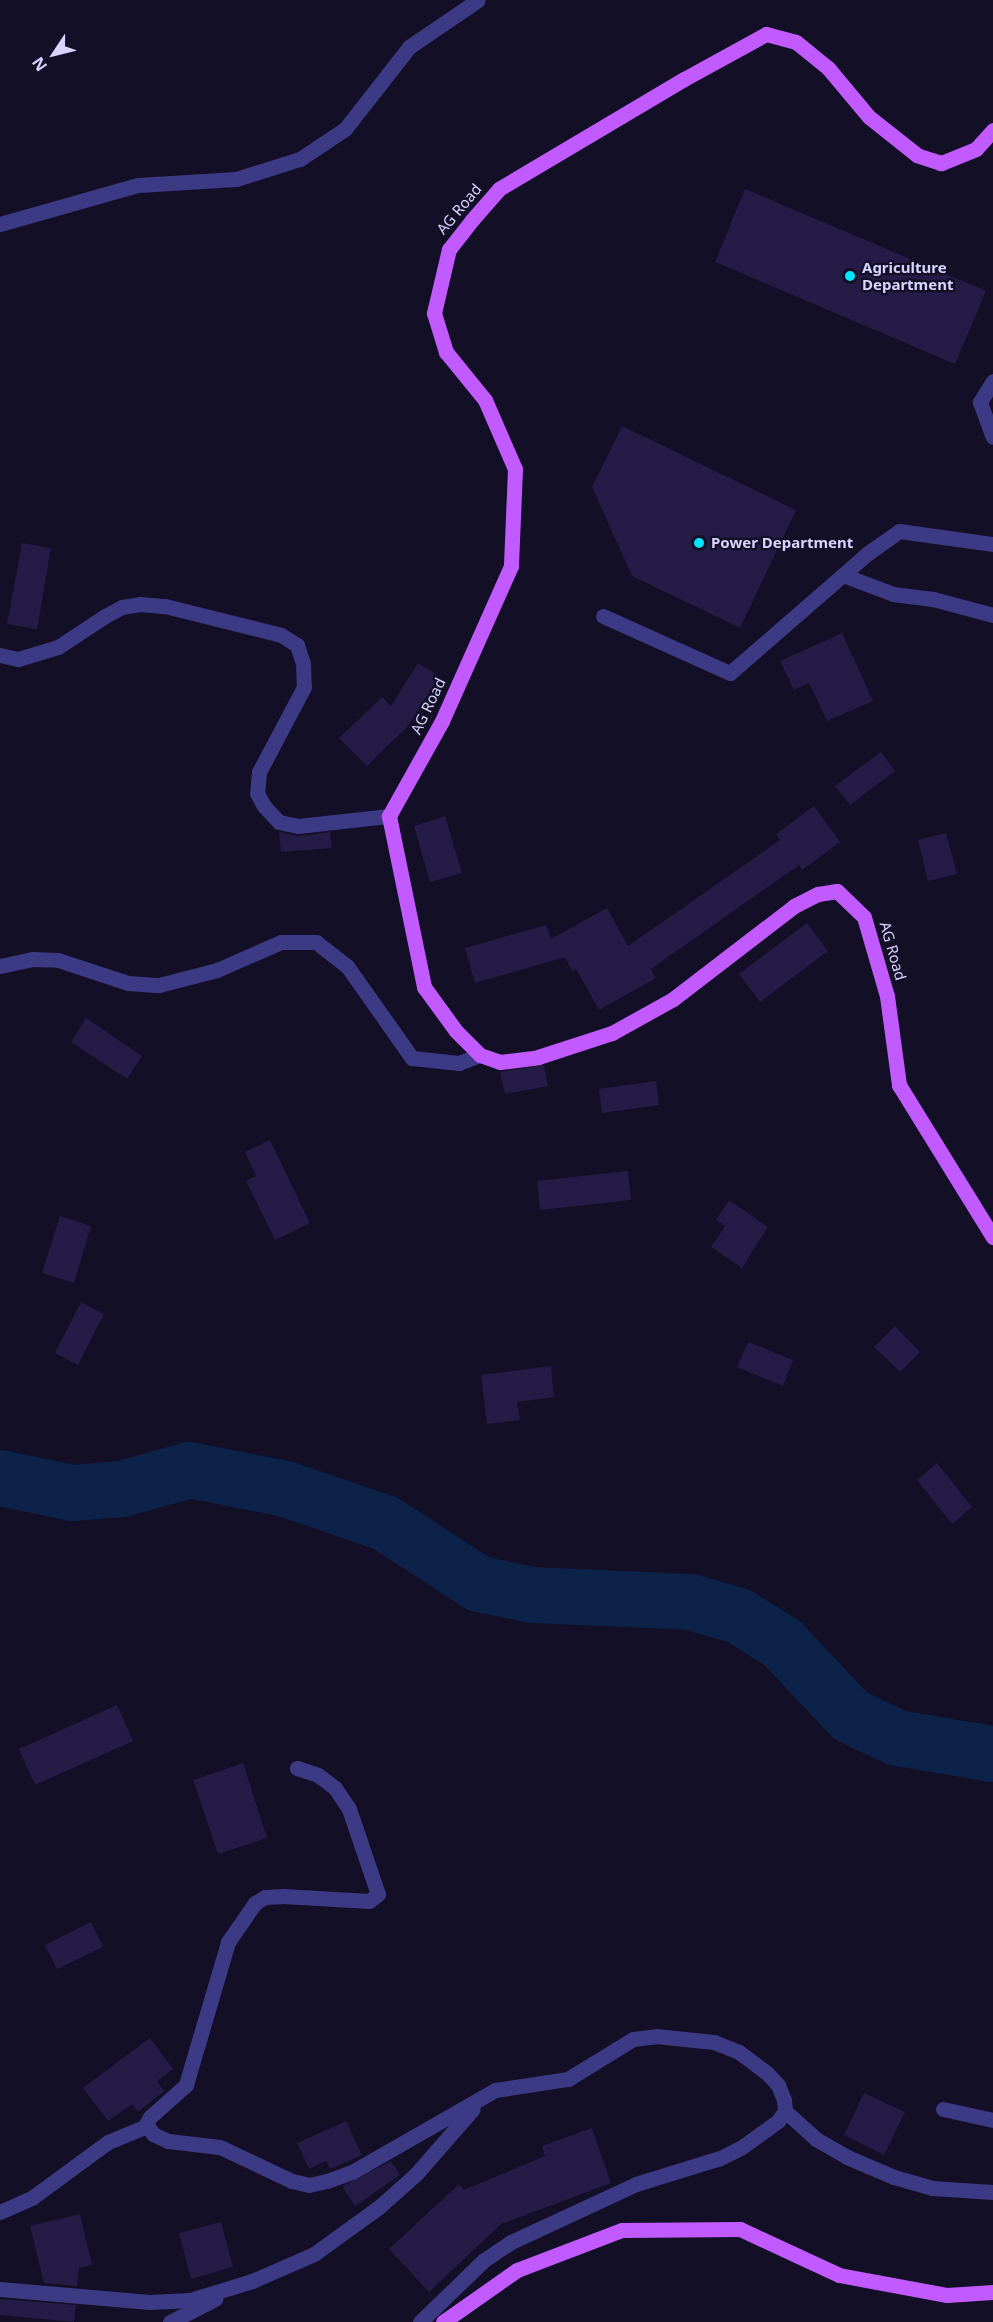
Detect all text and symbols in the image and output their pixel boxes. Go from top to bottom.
north arrow [24,24,84,84]
text: N [27,53,52,76]
street label: AG Road [433,180,485,238]
place label: Agriculture Department [862,258,953,293]
marker: Agriculture Department [843,269,857,283]
place label: Power Department [711,534,853,552]
marker: Power Department [692,536,706,550]
street label: AG Road [407,675,449,737]
street label: AG Road [876,920,910,982]

